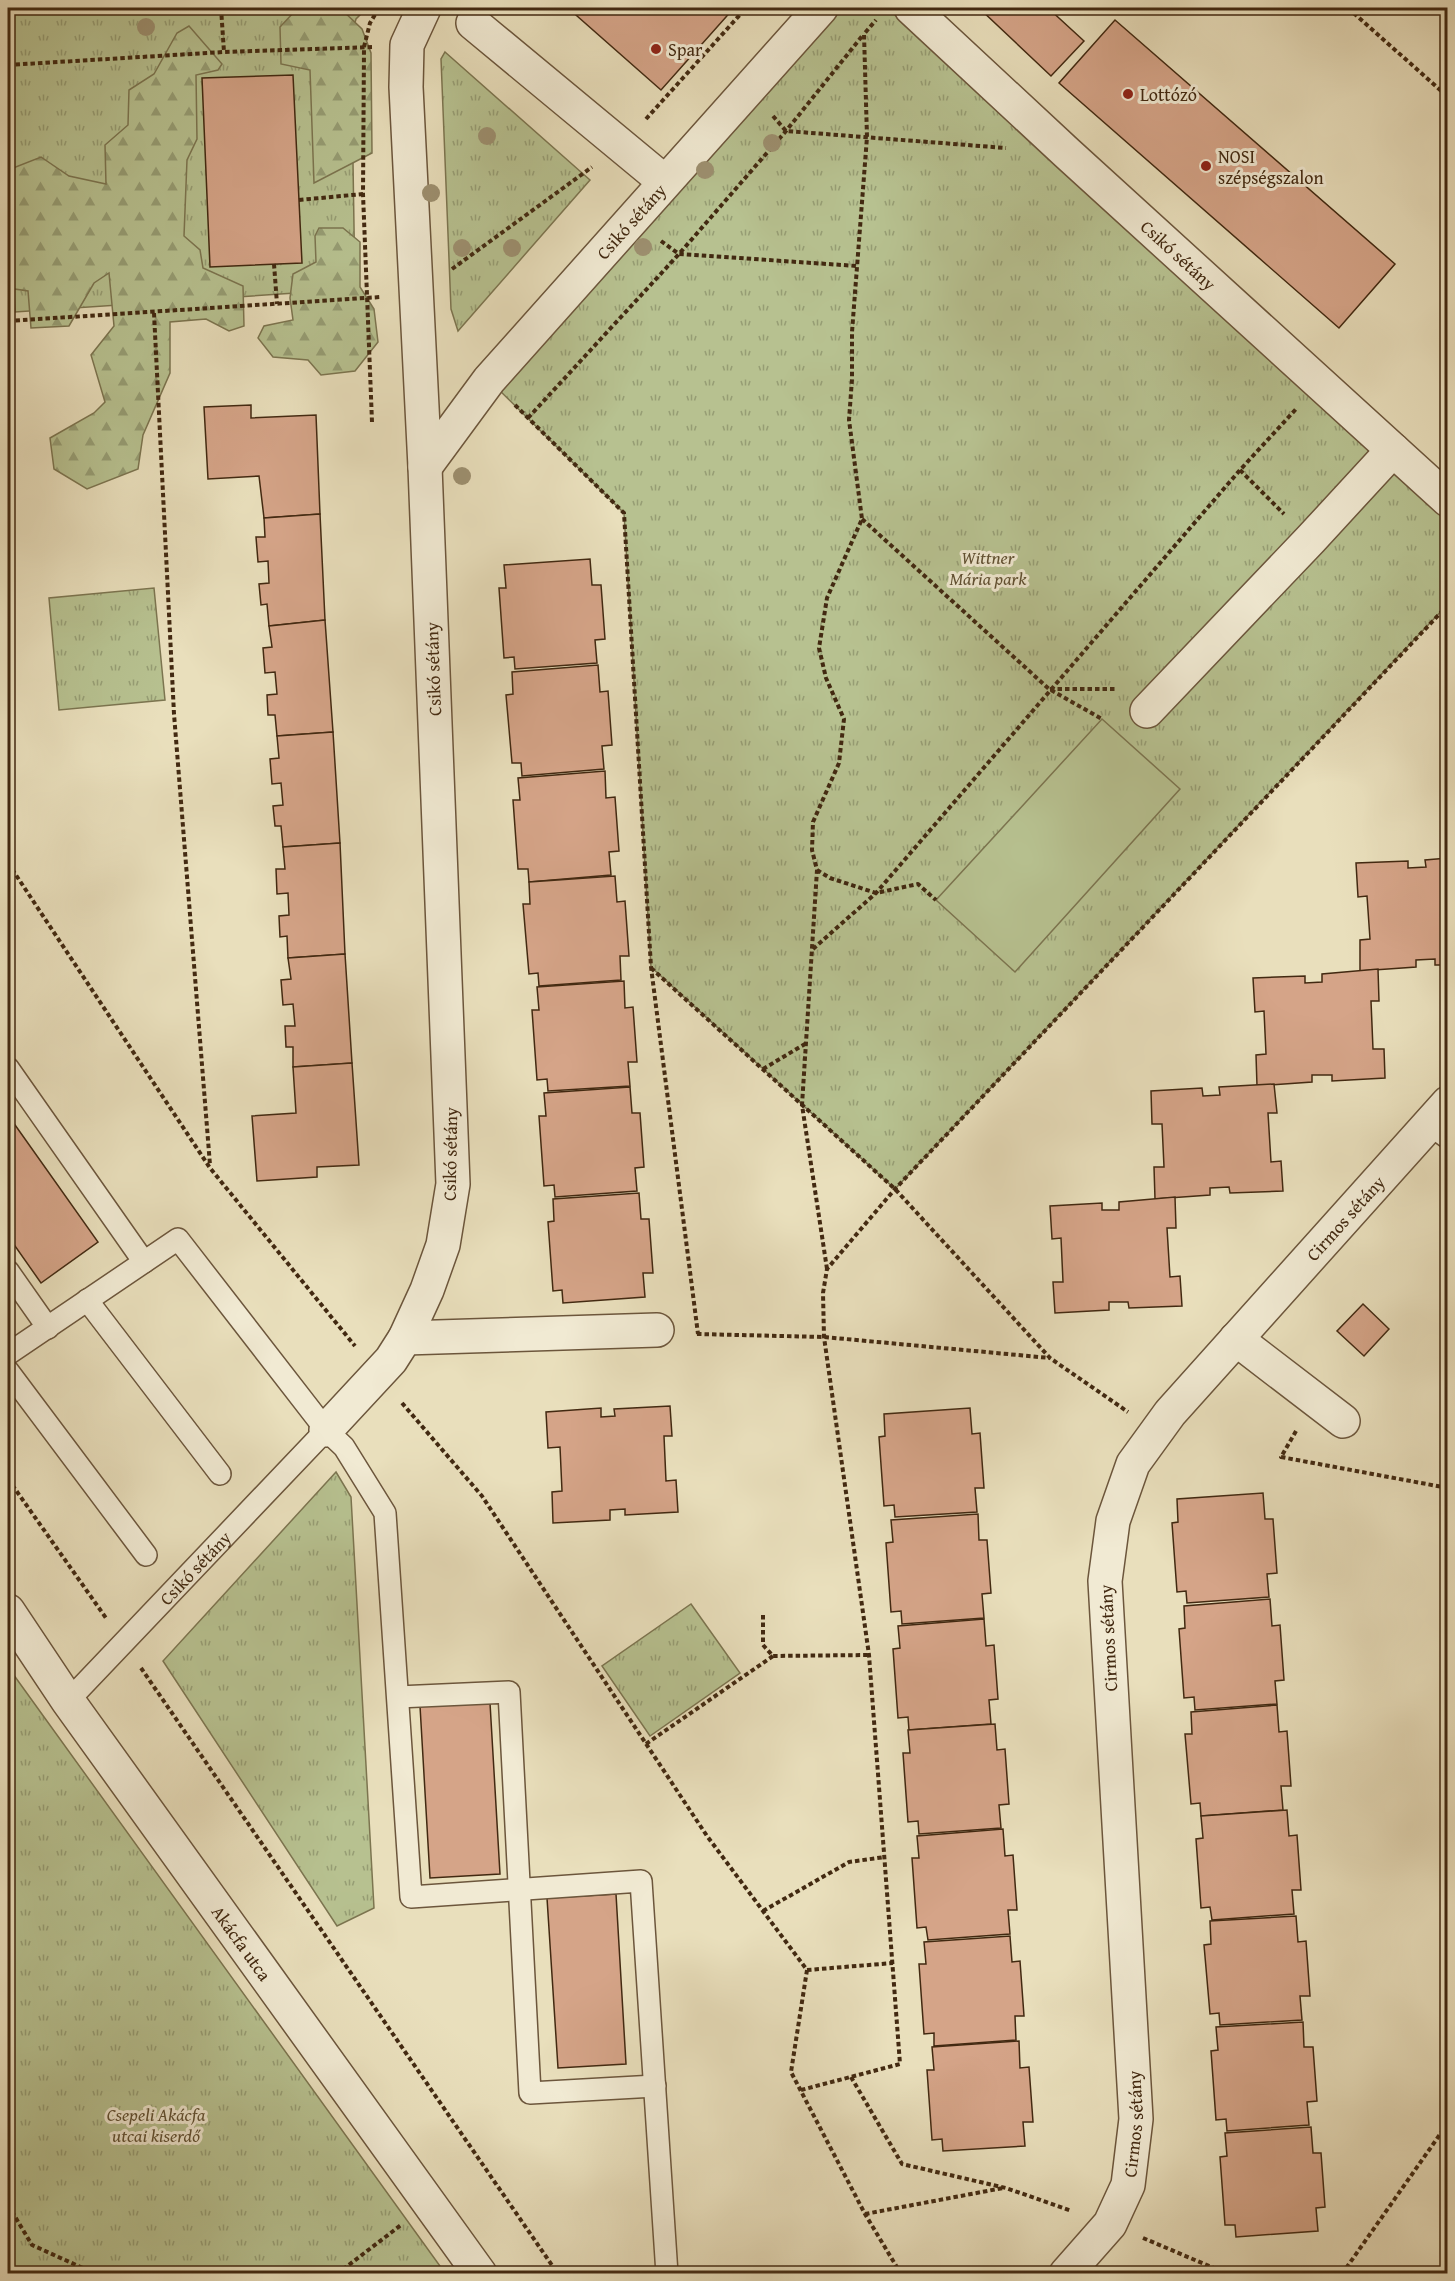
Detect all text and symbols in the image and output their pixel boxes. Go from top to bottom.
place label: Spar [668,36,703,63]
marker: Spar [649,42,663,56]
place label: Lottózó [1140,81,1197,108]
marker: Lottózó [1121,87,1135,101]
place label: NOSI szépségszalon [1218,143,1324,191]
marker: NOSI szépségszalon [1199,159,1213,173]
street label: Csikó sétány [589,177,672,265]
street label: Csikó sétány [1135,213,1222,296]
park label: Wittner Mária park [950,544,1027,592]
street label: Csikó sétány [418,622,448,716]
street label: Csikó sétány [436,1107,464,1201]
street label: Cirmos sétány [1299,1169,1391,1267]
street label: Csikó sétány [153,1524,237,1611]
street label: Cirmos sétány [1092,1584,1124,1692]
street label: Akácfa utca [205,1899,279,1987]
street label: Cirmos sétány [1116,2070,1150,2179]
park label: Csepeli Akácfa utcai kiserdő [107,2101,206,2149]

